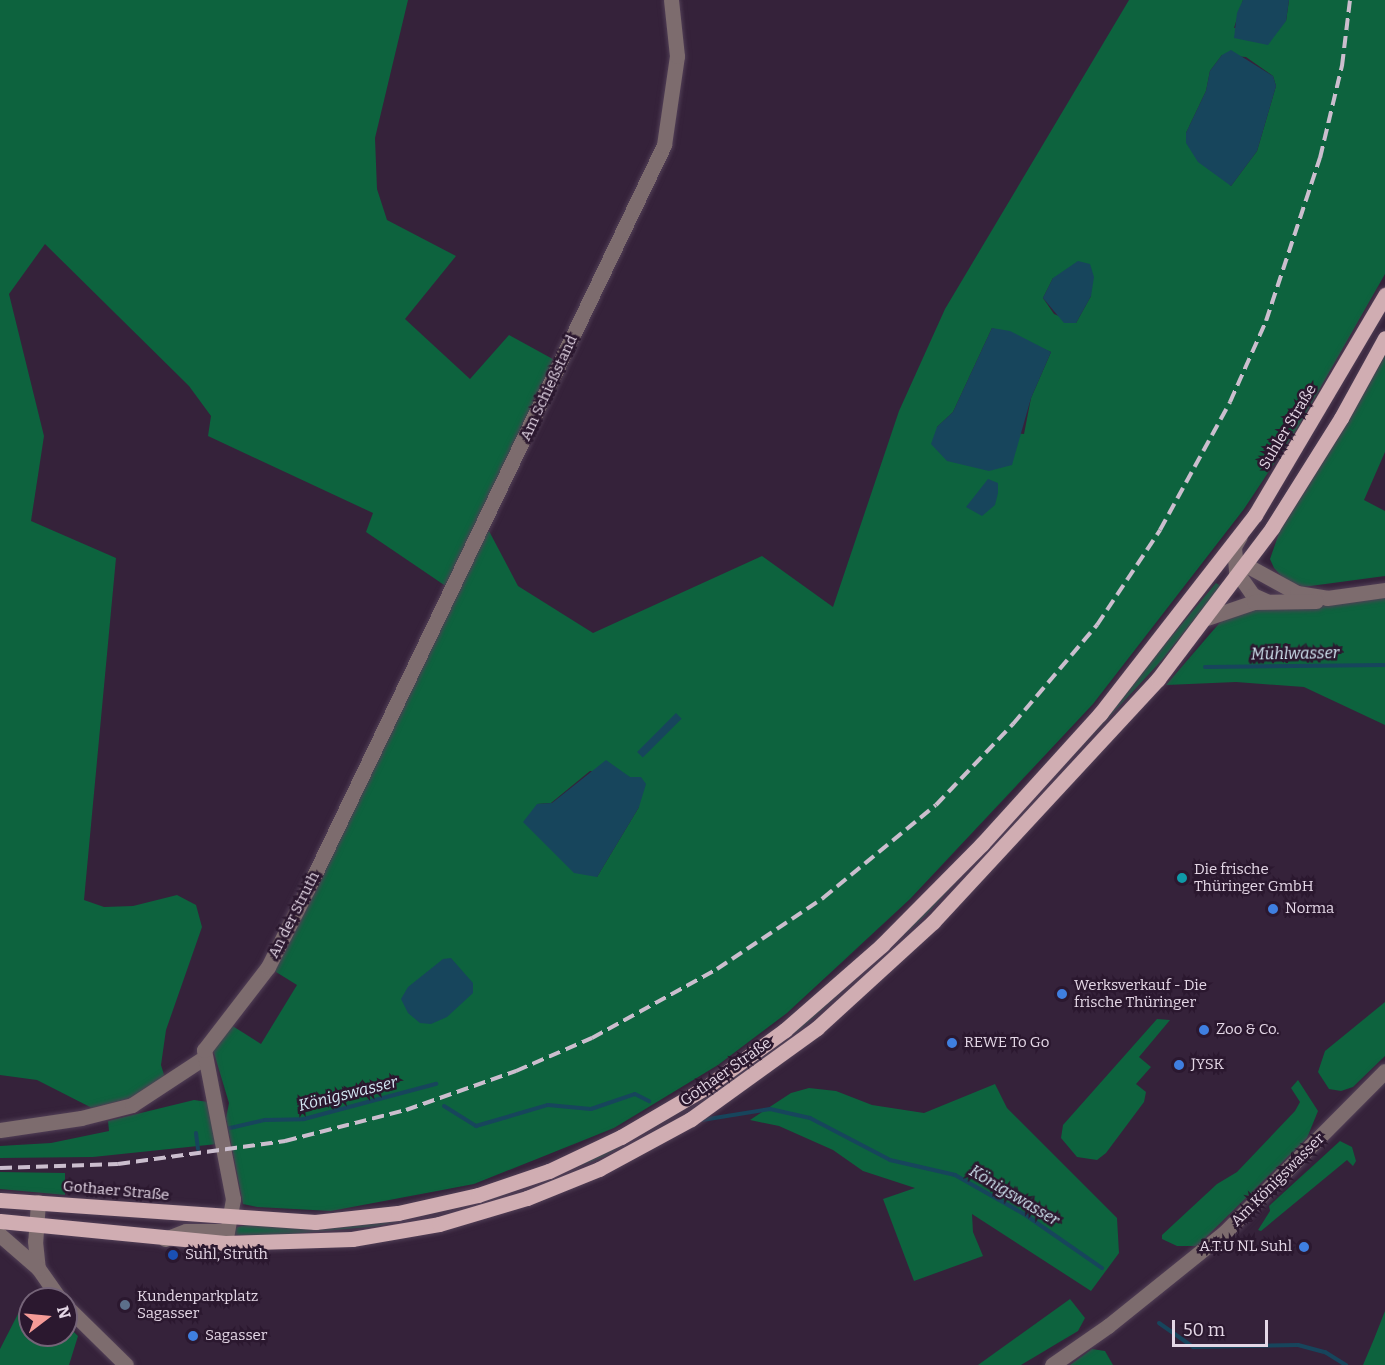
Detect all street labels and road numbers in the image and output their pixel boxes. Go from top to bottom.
street label: Am Schießstand [517,332,581,444]
street label: Suhler Straße [1256,381,1320,473]
street label: An der Struth [265,869,323,961]
street label: Gothaer Straße [677,1034,775,1110]
street label: Am Königswasser [1228,1130,1328,1230]
street label: Gothaer Straße [62,1177,170,1205]

